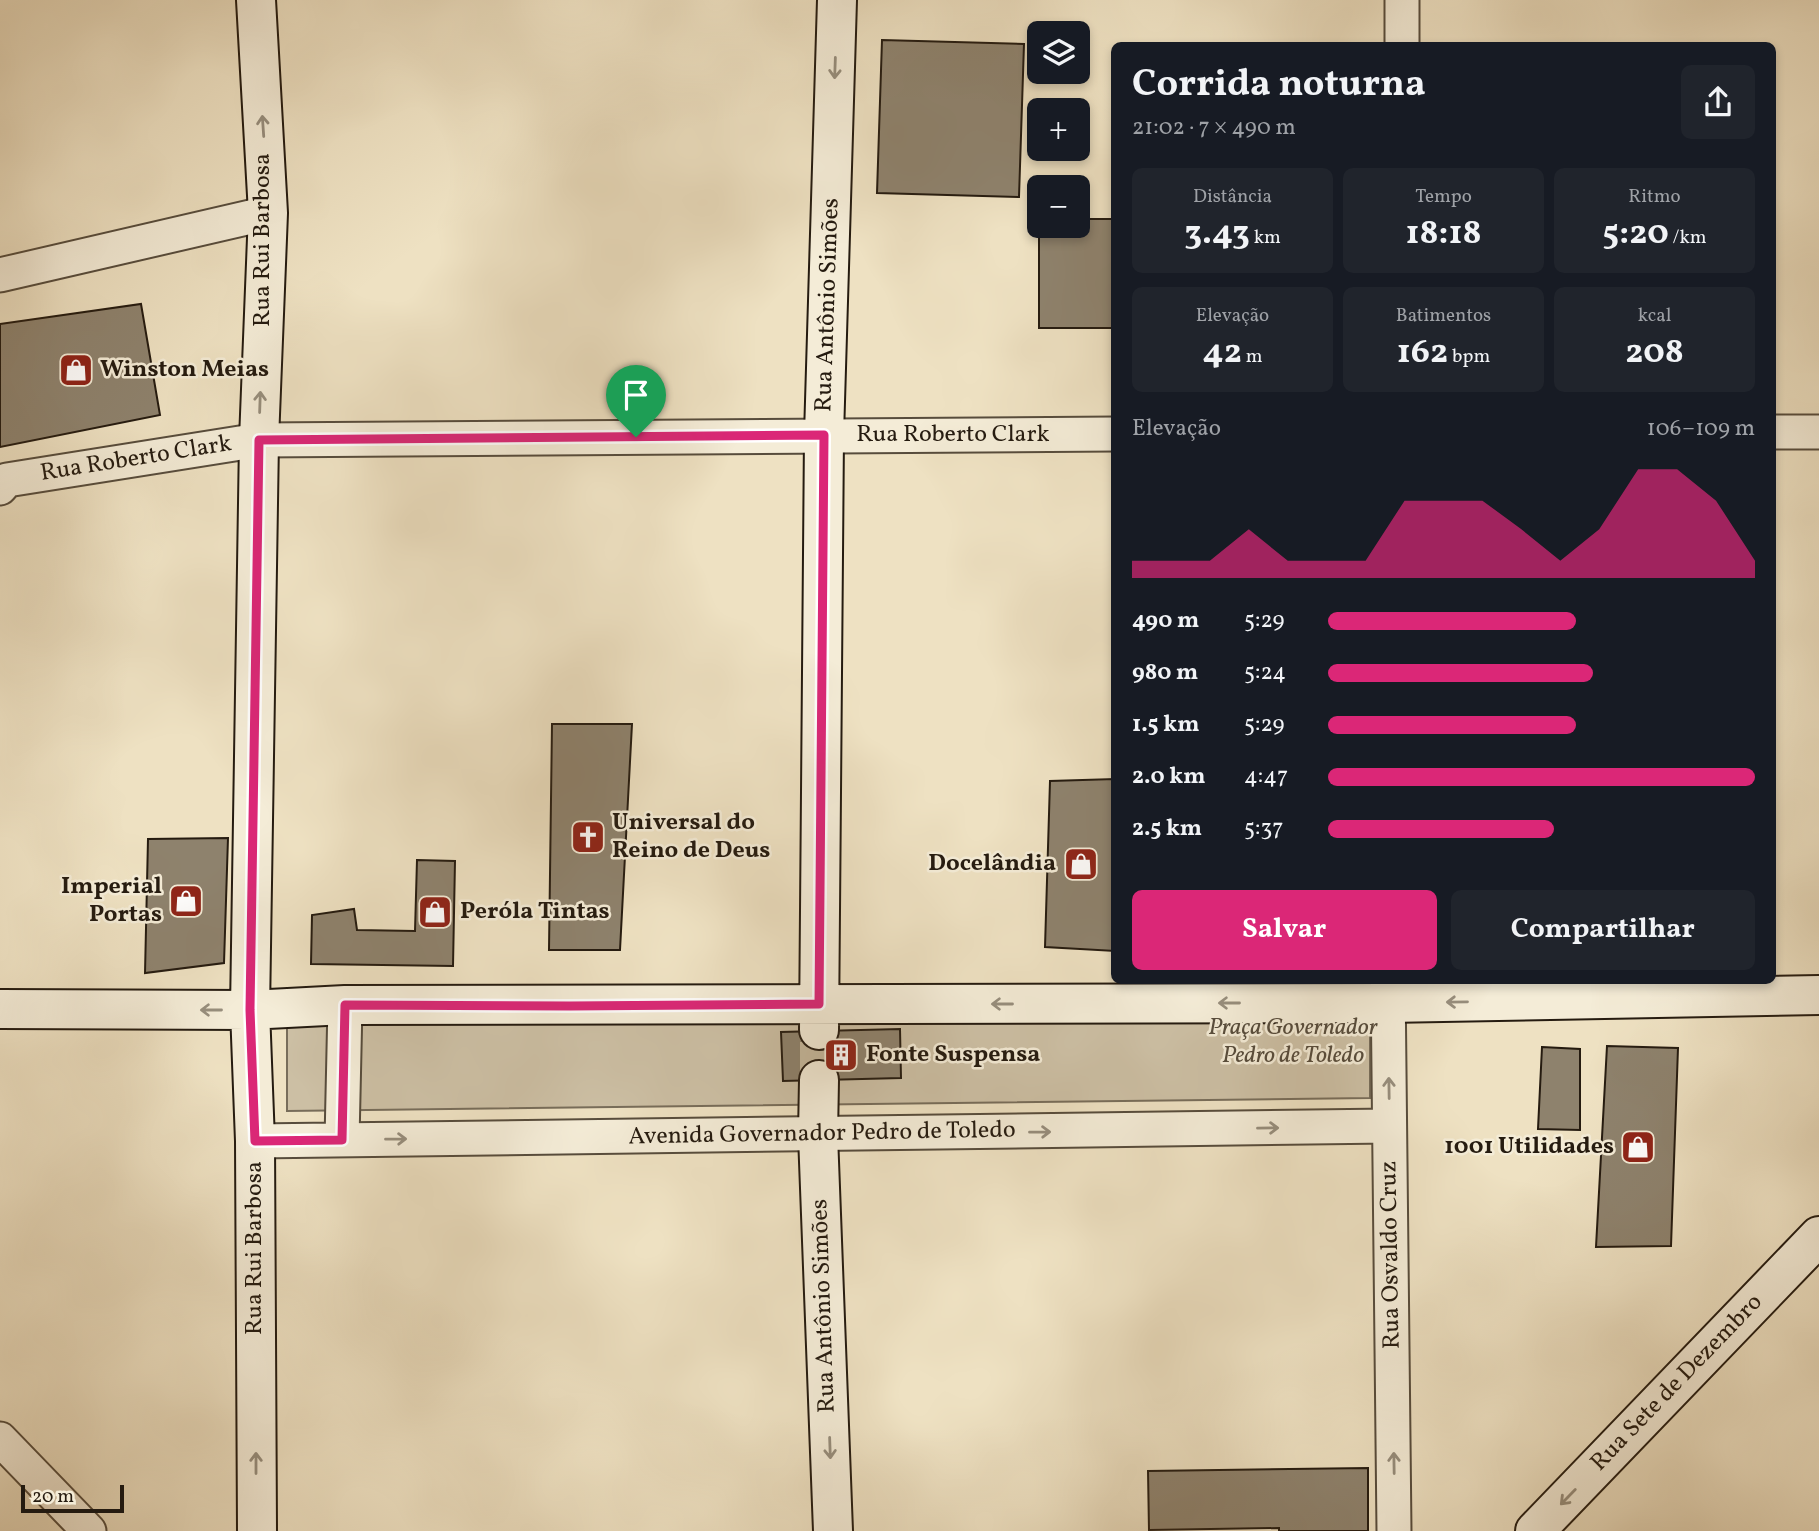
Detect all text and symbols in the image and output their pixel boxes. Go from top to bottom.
map controls [1027,21,1090,238]
button: layers [1027,21,1090,84]
one-way arrow [828,56,841,79]
text: Corrida noturna [1132,59,1426,112]
button: share [1681,65,1755,139]
button: + [1027,98,1090,161]
text: 21:02 · 7 × 490 m [1132,112,1296,144]
one-way arrow [256,115,269,138]
street label: Rua Rui Barbosa [246,153,280,327]
button: − [1027,175,1090,238]
text: Distância [1193,184,1272,210]
text: Tempo [1415,184,1472,210]
text: Ritmo [1628,184,1681,210]
street label: Rua Antônio Simões [807,197,849,413]
text: 3.43 [1184,210,1250,258]
text: 18:18 [1405,210,1482,258]
text: 5:20 [1602,210,1669,258]
text: km [1250,225,1281,251]
text: /km [1669,225,1707,251]
text: Elevação [1196,303,1269,329]
text: Batimentos [1396,303,1491,329]
text: kcal [1638,303,1671,329]
text: 42 [1202,329,1242,377]
text: 162 [1397,329,1448,377]
text: 208 [1625,329,1684,377]
text: m [1242,344,1263,370]
text: bpm [1448,344,1490,370]
shop icon: Winston Meias [57,351,95,389]
place label: Winston Meias [100,353,269,387]
pin [606,365,666,437]
icon: arrive [617,376,655,414]
one-way arrow [254,391,267,414]
text: Elevação [1132,413,1221,445]
text: 106–109 m [1647,413,1755,445]
street label: Rua Roberto Clark [856,418,1050,452]
street label: Rua Roberto Clark [38,427,234,491]
text: 490 m [1132,605,1199,637]
text: 5:29 [1244,605,1285,637]
text: 980 m [1132,657,1198,689]
text: 5:24 [1244,657,1286,689]
text: 1.5 km [1132,709,1199,741]
text: 5:29 [1244,709,1285,741]
text: 2.0 km [1132,761,1205,793]
text: 4:47 [1244,761,1288,793]
place label: Universal do Reino de Deus [612,806,770,868]
text: 2.5 km [1132,813,1202,845]
text: 5:37 [1244,813,1283,845]
church icon: Universal do Reino de Deus [569,818,607,856]
shop icon: Docelândia [1062,845,1100,883]
place label: Docelândia [928,847,1056,881]
place label: Imperial Portas [61,870,162,932]
shop icon: Imperial Portas [167,882,205,920]
button: Salvar [1132,890,1437,970]
button: Compartilhar [1451,890,1755,970]
shop icon: Peróla Tintas [416,893,454,931]
place label: Peróla Tintas [460,895,610,929]
one-way arrow [1446,995,1469,1008]
one-way arrow [1218,996,1241,1010]
one-way arrow [991,997,1014,1011]
one-way arrow [200,1003,223,1017]
park label: Praça Governador Pedro de Toledo [1208,1011,1379,1073]
building icon: Fonte Suspensa [822,1036,860,1074]
place label: Fonte Suspensa [866,1038,1040,1072]
one-way arrow [1382,1077,1396,1100]
street label: Avenida Governador Pedro de Toledo [628,1114,1016,1154]
one-way arrow [1256,1121,1279,1135]
one-way arrow [1029,1125,1052,1138]
shop icon: 1001 Utilidades [1619,1128,1657,1166]
place label: 1001 Utilidades [1444,1130,1614,1164]
one-way arrow [385,1132,408,1146]
street label: Rua Rui Barbosa [238,1161,272,1335]
street label: Rua Osvaldo Cruz [1372,1161,1410,1349]
street label: Rua Antônio Simões [803,1198,845,1414]
street label: Rua Sete de Dezembro [1583,1287,1771,1479]
one-way arrow [823,1436,836,1459]
one-way arrow [249,1452,263,1475]
one-way arrow [1387,1452,1400,1475]
scale bar [21,1482,124,1514]
text: 20 m [32,1484,74,1510]
one-way arrow [1559,1488,1576,1505]

